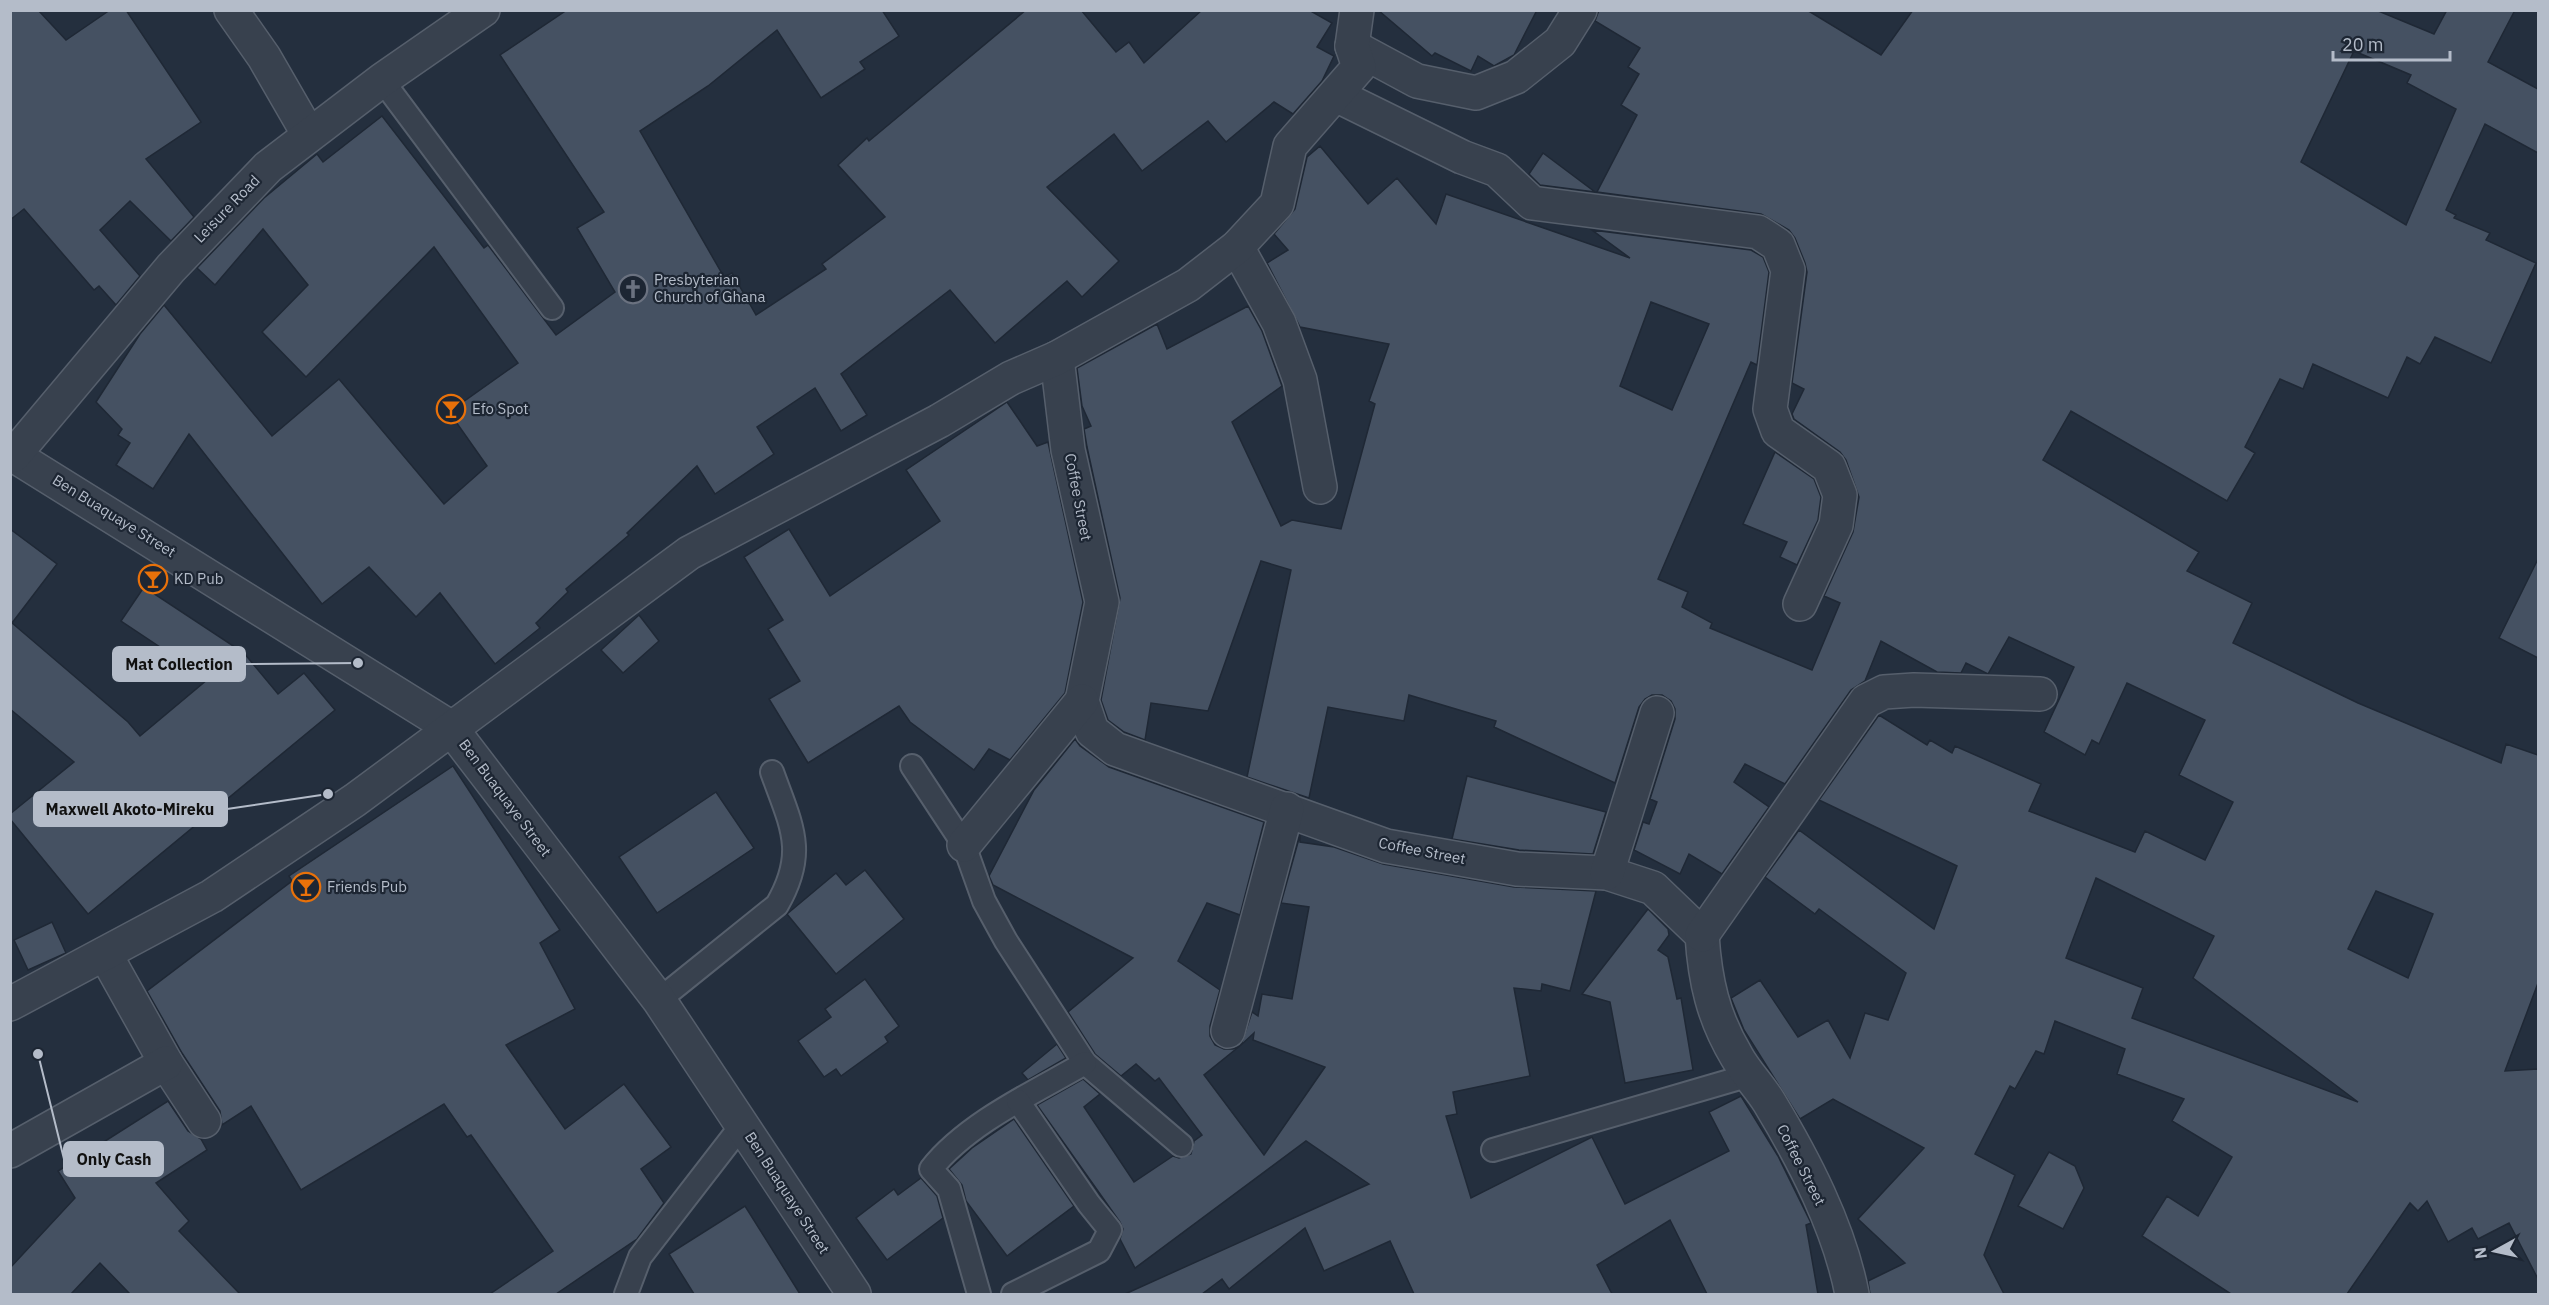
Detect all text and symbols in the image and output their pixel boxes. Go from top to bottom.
scale bar [2333,24,2450,62]
text: 20 m [2342,33,2384,56]
street label: Leisure Road [190,171,264,246]
place label: Presbyterian Church of Ghana [654,270,766,306]
church icon: Presbyterian Church of Ghana [617,273,649,305]
bar icon: Efo Spot [435,393,467,425]
place label: Efo Spot [472,399,529,418]
street label: Coffee Street [1061,452,1096,542]
street label: Ben Buaquaye Street [49,470,179,561]
bar icon: KD Pub [137,563,169,595]
place label: KD Pub [174,569,223,588]
callout: Mat Collection [113,647,245,681]
text: Mat Collection [125,654,233,674]
street label: Ben Buaquaye Street [455,735,556,860]
callout: Maxwell Akoto-Mireku [34,792,227,826]
text: Maxwell Akoto-Mireku [46,799,214,819]
street label: Coffee Street [1377,833,1467,868]
bar icon: Friends Pub [290,871,322,903]
place label: Friends Pub [327,877,407,896]
street label: Coffee Street [1773,1121,1830,1208]
street label: Ben Buaquaye Street [741,1128,834,1257]
callout: Only Cash [64,1142,163,1176]
text: Only Cash [76,1149,152,1169]
north arrow [2465,1221,2525,1281]
text: N [2469,1246,2491,1260]

